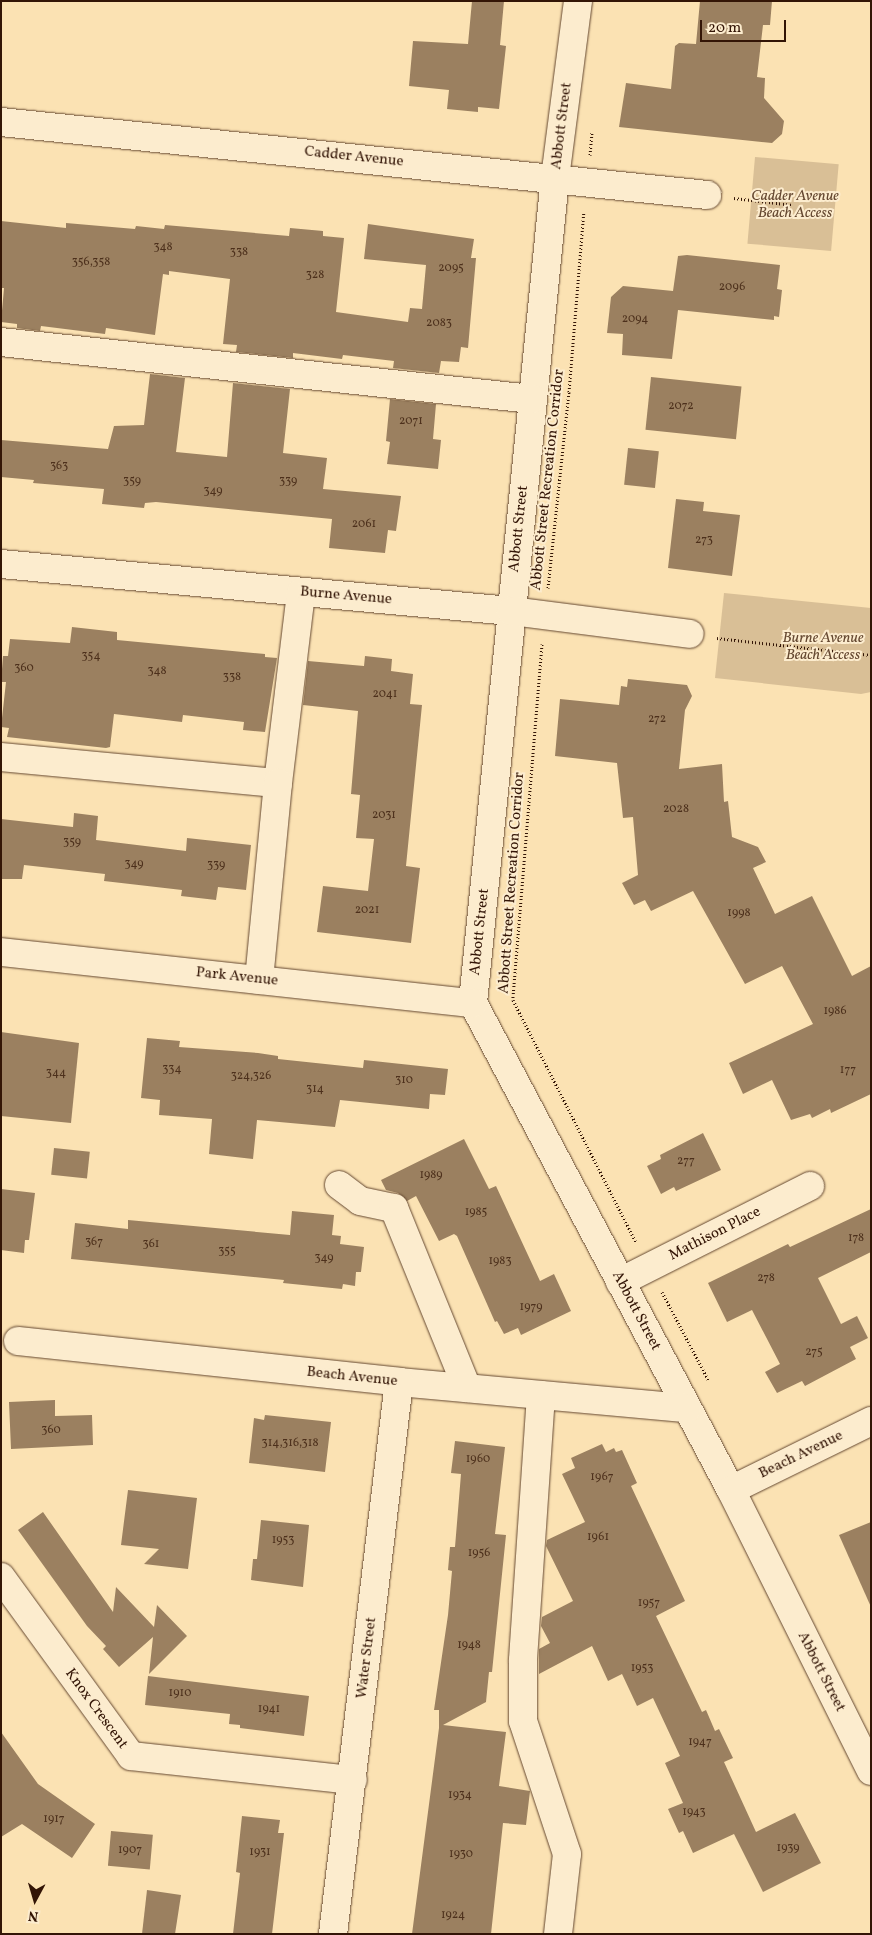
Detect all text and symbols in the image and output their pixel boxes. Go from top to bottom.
scale bar [702,10,788,42]
text: 20 m [708,18,741,39]
street label: Abbott Street [548,81,576,171]
street label: Cadder Avenue [304,143,404,171]
park label: Cadder Avenue Beach Access [751,187,839,222]
house number: 348 [153,241,173,255]
house number: 338 [230,246,248,260]
house number: 356,358 [72,256,110,270]
house number: 2095 [438,262,464,276]
house number: 328 [306,269,324,283]
house number: 2096 [719,281,745,295]
house number: 2094 [622,313,648,327]
house number: 2083 [426,317,452,331]
street label: Abbott Street Recreation Corridor [527,369,569,591]
house number: 2072 [668,400,694,414]
house number: 2071 [399,415,423,429]
house number: 363 [50,460,68,474]
house number: 359 [123,475,141,489]
house number: 339 [279,475,297,489]
house number: 349 [203,485,223,499]
street label: Abbott Street [505,485,533,573]
house number: 2061 [352,518,376,532]
house number: 273 [695,534,713,548]
street label: Burne Avenue [299,583,393,609]
park label: Burne Avenue Beach Access [783,629,863,664]
house number: 354 [81,650,101,664]
house number: 360 [14,662,34,676]
house number: 348 [147,665,167,679]
house number: 338 [223,671,241,685]
house number: 2041 [372,688,398,702]
house number: 272 [648,713,666,727]
street label: Abbott Street Recreation Corridor [495,772,529,994]
house number: 2028 [663,803,689,817]
house number: 2031 [372,809,396,823]
house number: 359 [63,836,81,850]
house number: 349 [124,858,144,872]
house number: 339 [207,859,225,873]
street label: Abbott Street [466,888,494,976]
house number: 2021 [355,904,379,918]
house number: 1998 [727,907,751,921]
street label: Park Avenue [195,964,279,990]
house number: 1986 [823,1005,847,1019]
house number: 334 [162,1063,182,1077]
house number: 177 [840,1064,856,1078]
house number: 344 [46,1067,66,1081]
house number: 324,326 [231,1070,271,1084]
house number: 310 [395,1074,413,1088]
house number: 314 [306,1083,324,1097]
house number: 277 [677,1155,695,1169]
house number: 1989 [419,1169,443,1183]
street label: Mathison Place [666,1203,764,1265]
house number: 1985 [465,1206,487,1220]
house number: 178 [848,1232,864,1246]
house number: 367 [85,1236,103,1250]
house number: 361 [143,1238,159,1252]
house number: 355 [218,1245,236,1259]
house number: 349 [314,1252,334,1266]
house number: 1983 [488,1255,512,1269]
street label: Abbott Street [608,1268,664,1354]
house number: 278 [757,1272,775,1286]
house number: 1979 [520,1301,542,1315]
house number: 275 [805,1346,823,1360]
street label: Beach Avenue [306,1363,398,1391]
house number: 360 [41,1424,61,1438]
street label: Beach Avenue [756,1427,846,1483]
house number: 314,316,318 [261,1437,319,1451]
house number: 1960 [466,1453,490,1467]
house number: 1967 [590,1471,614,1485]
house number: 1961 [587,1531,609,1545]
house number: 1953 [272,1534,294,1548]
house number: 1956 [468,1547,490,1561]
house number: 1957 [638,1597,660,1611]
street label: Water Street [353,1616,381,1700]
street label: Abbott Street [793,1629,849,1715]
house number: 1948 [457,1639,481,1653]
house number: 1953 [631,1662,653,1676]
street label: Knox Crescent [61,1665,131,1753]
house number: 1910 [169,1687,191,1701]
house number: 1941 [258,1703,280,1717]
house number: 1947 [688,1736,712,1750]
house number: 1934 [448,1789,472,1803]
house number: 1943 [682,1806,706,1820]
house number: 1917 [43,1813,65,1827]
house number: 1939 [777,1842,799,1856]
house number: 1907 [118,1844,142,1858]
house number: 1931 [249,1846,271,1860]
house number: 1930 [449,1848,473,1862]
north arrow [10,1875,60,1925]
text: N [27,1905,39,1925]
house number: 1924 [441,1909,465,1923]

